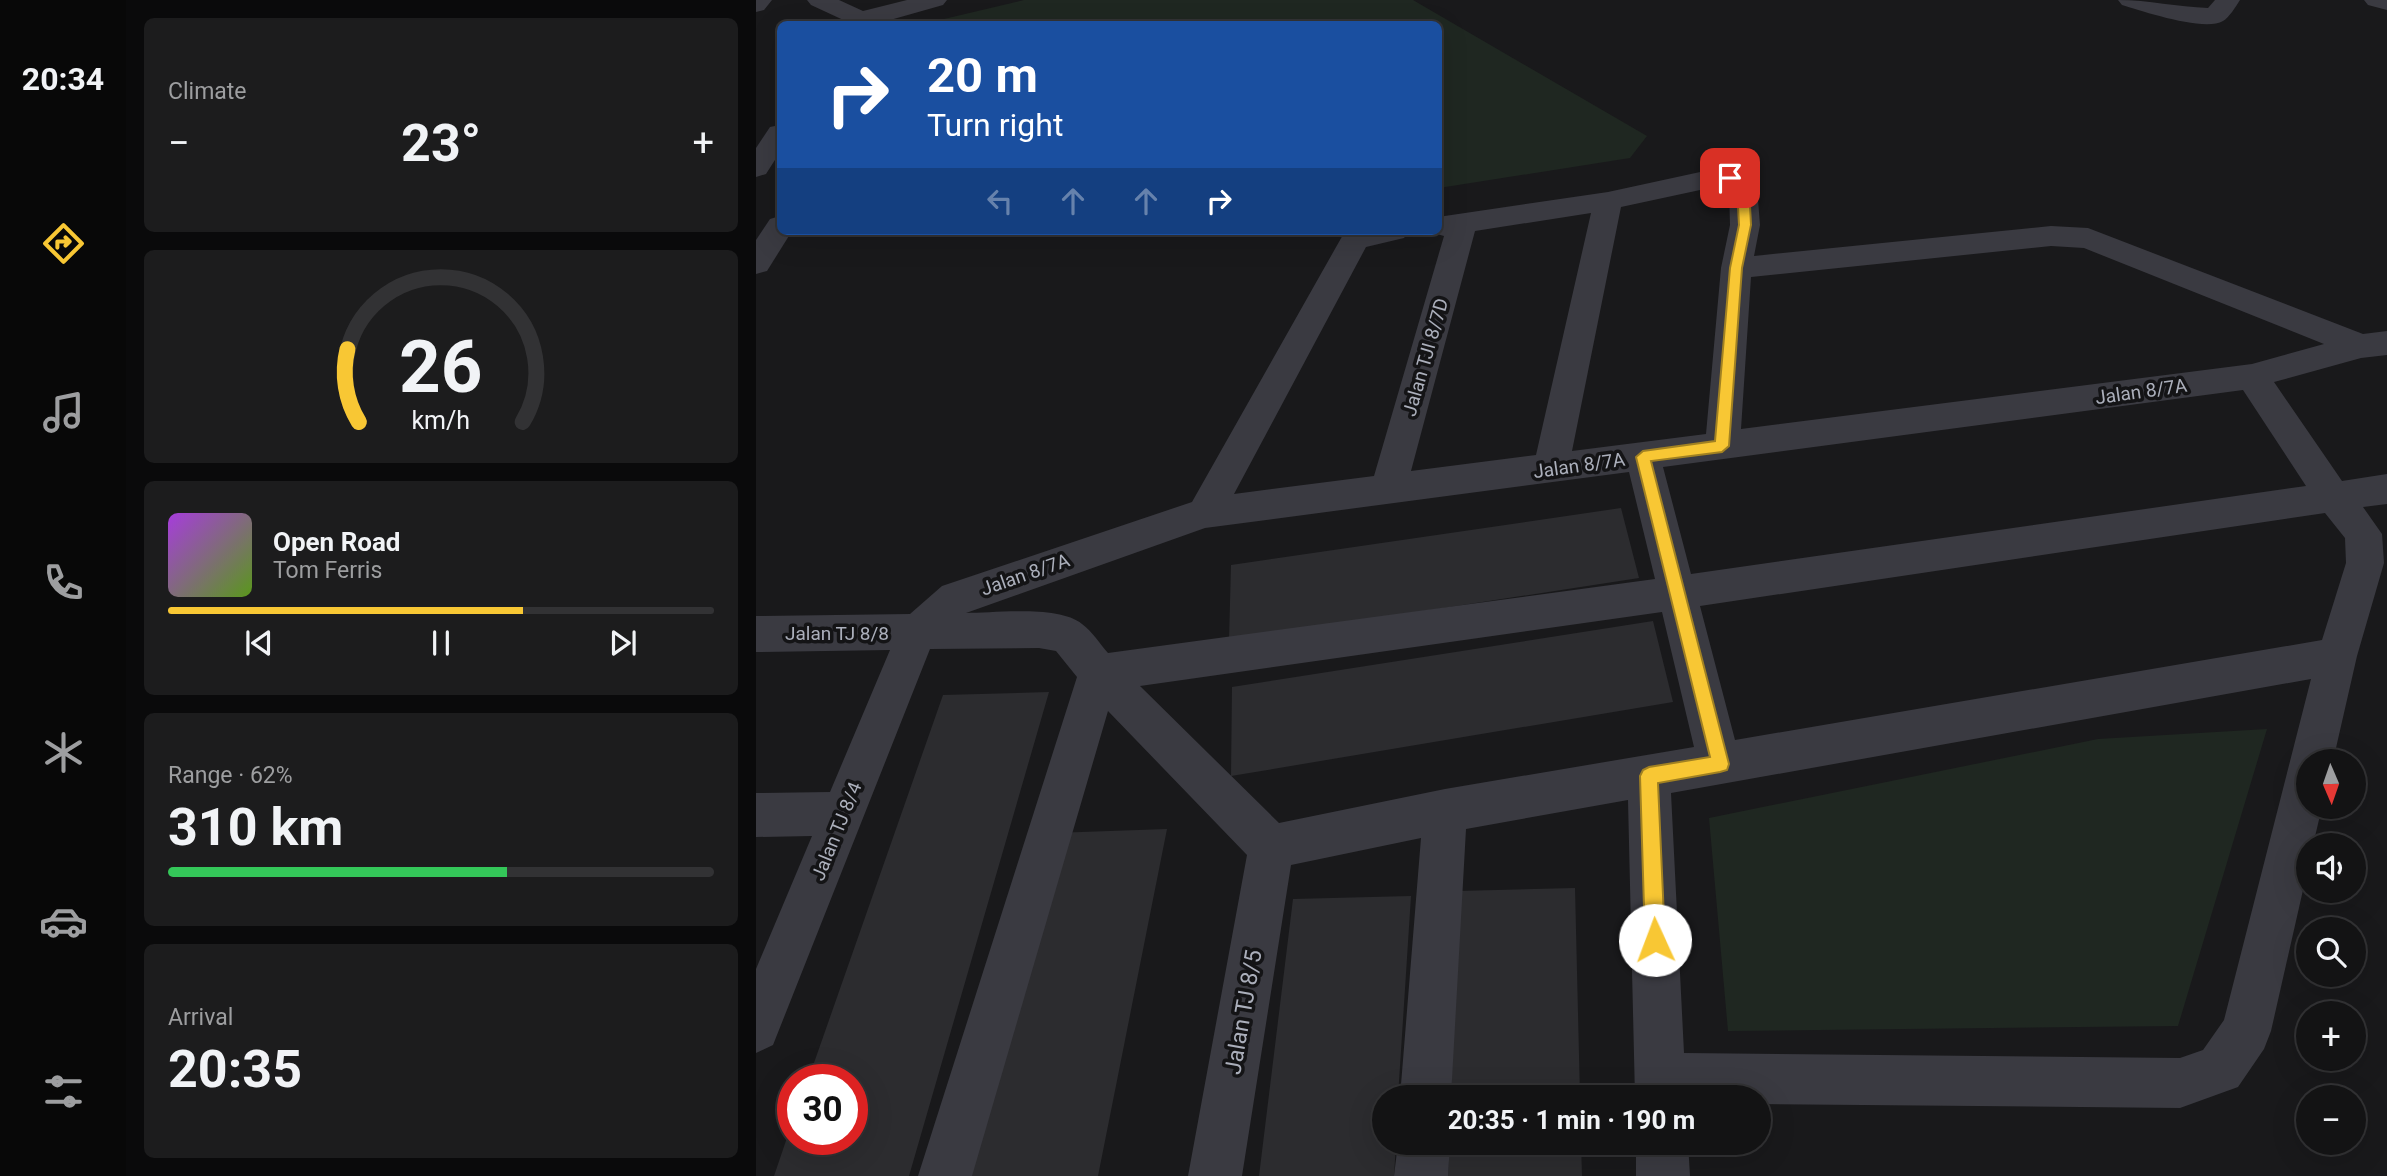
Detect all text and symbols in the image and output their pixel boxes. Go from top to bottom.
text: 20 m [927,47,1038,104]
icon: right [812,49,903,140]
text: 20:34 [22,60,104,98]
text: Climate [168,78,247,105]
text: Turn right [927,106,1063,144]
text: 23° [401,113,481,174]
text: − [168,121,190,165]
text: + [692,121,714,165]
pin [1700,148,1760,208]
icon: arrive [1711,159,1749,197]
icon: left [981,182,1019,220]
icon: ahead [1054,182,1092,220]
icon: ahead [1127,182,1165,220]
icon: right [1200,182,1238,220]
icon: directions [39,219,88,268]
street label: Jalan TJI 8/7D [1398,295,1453,419]
text: 26 [399,325,483,411]
street label: Jalan 8/7A [2094,374,2189,409]
icon: music [39,388,88,437]
text: km/h [412,406,470,435]
street label: Jalan 8/7A [1532,448,1627,483]
text: Open Road [273,527,401,557]
street label: Jalan 8/7A [978,548,1073,600]
text: Tom Ferris [273,557,382,584]
icon: phone [39,558,88,607]
street label: Jalan TJ 8/8 [785,622,889,645]
icon: previous [240,624,278,662]
icon: pause [422,624,460,662]
icon: next [604,624,642,662]
icon: climate [39,728,88,777]
north arrow [2296,749,2366,819]
map controls [2296,749,2366,1155]
text: Range · 62% [168,762,293,789]
street label: Jalan TJ 8/4 [806,778,867,884]
text: 310 km [168,797,343,858]
button: sound [2296,833,2366,903]
icon: car [39,897,88,946]
position arrow [1618,903,1692,977]
button: search [2296,917,2366,987]
street label: Jalan TJ 8/5 [1219,948,1268,1076]
button: + [2296,1001,2366,1071]
text: Arrival [168,1004,233,1031]
text: 20:35 [168,1039,302,1100]
speed limit sign: 30 [777,1064,868,1155]
icon: filters [39,1067,88,1116]
button: − [2296,1085,2366,1155]
text: 20:35 · 1 min · 190 m [1448,1105,1695,1135]

